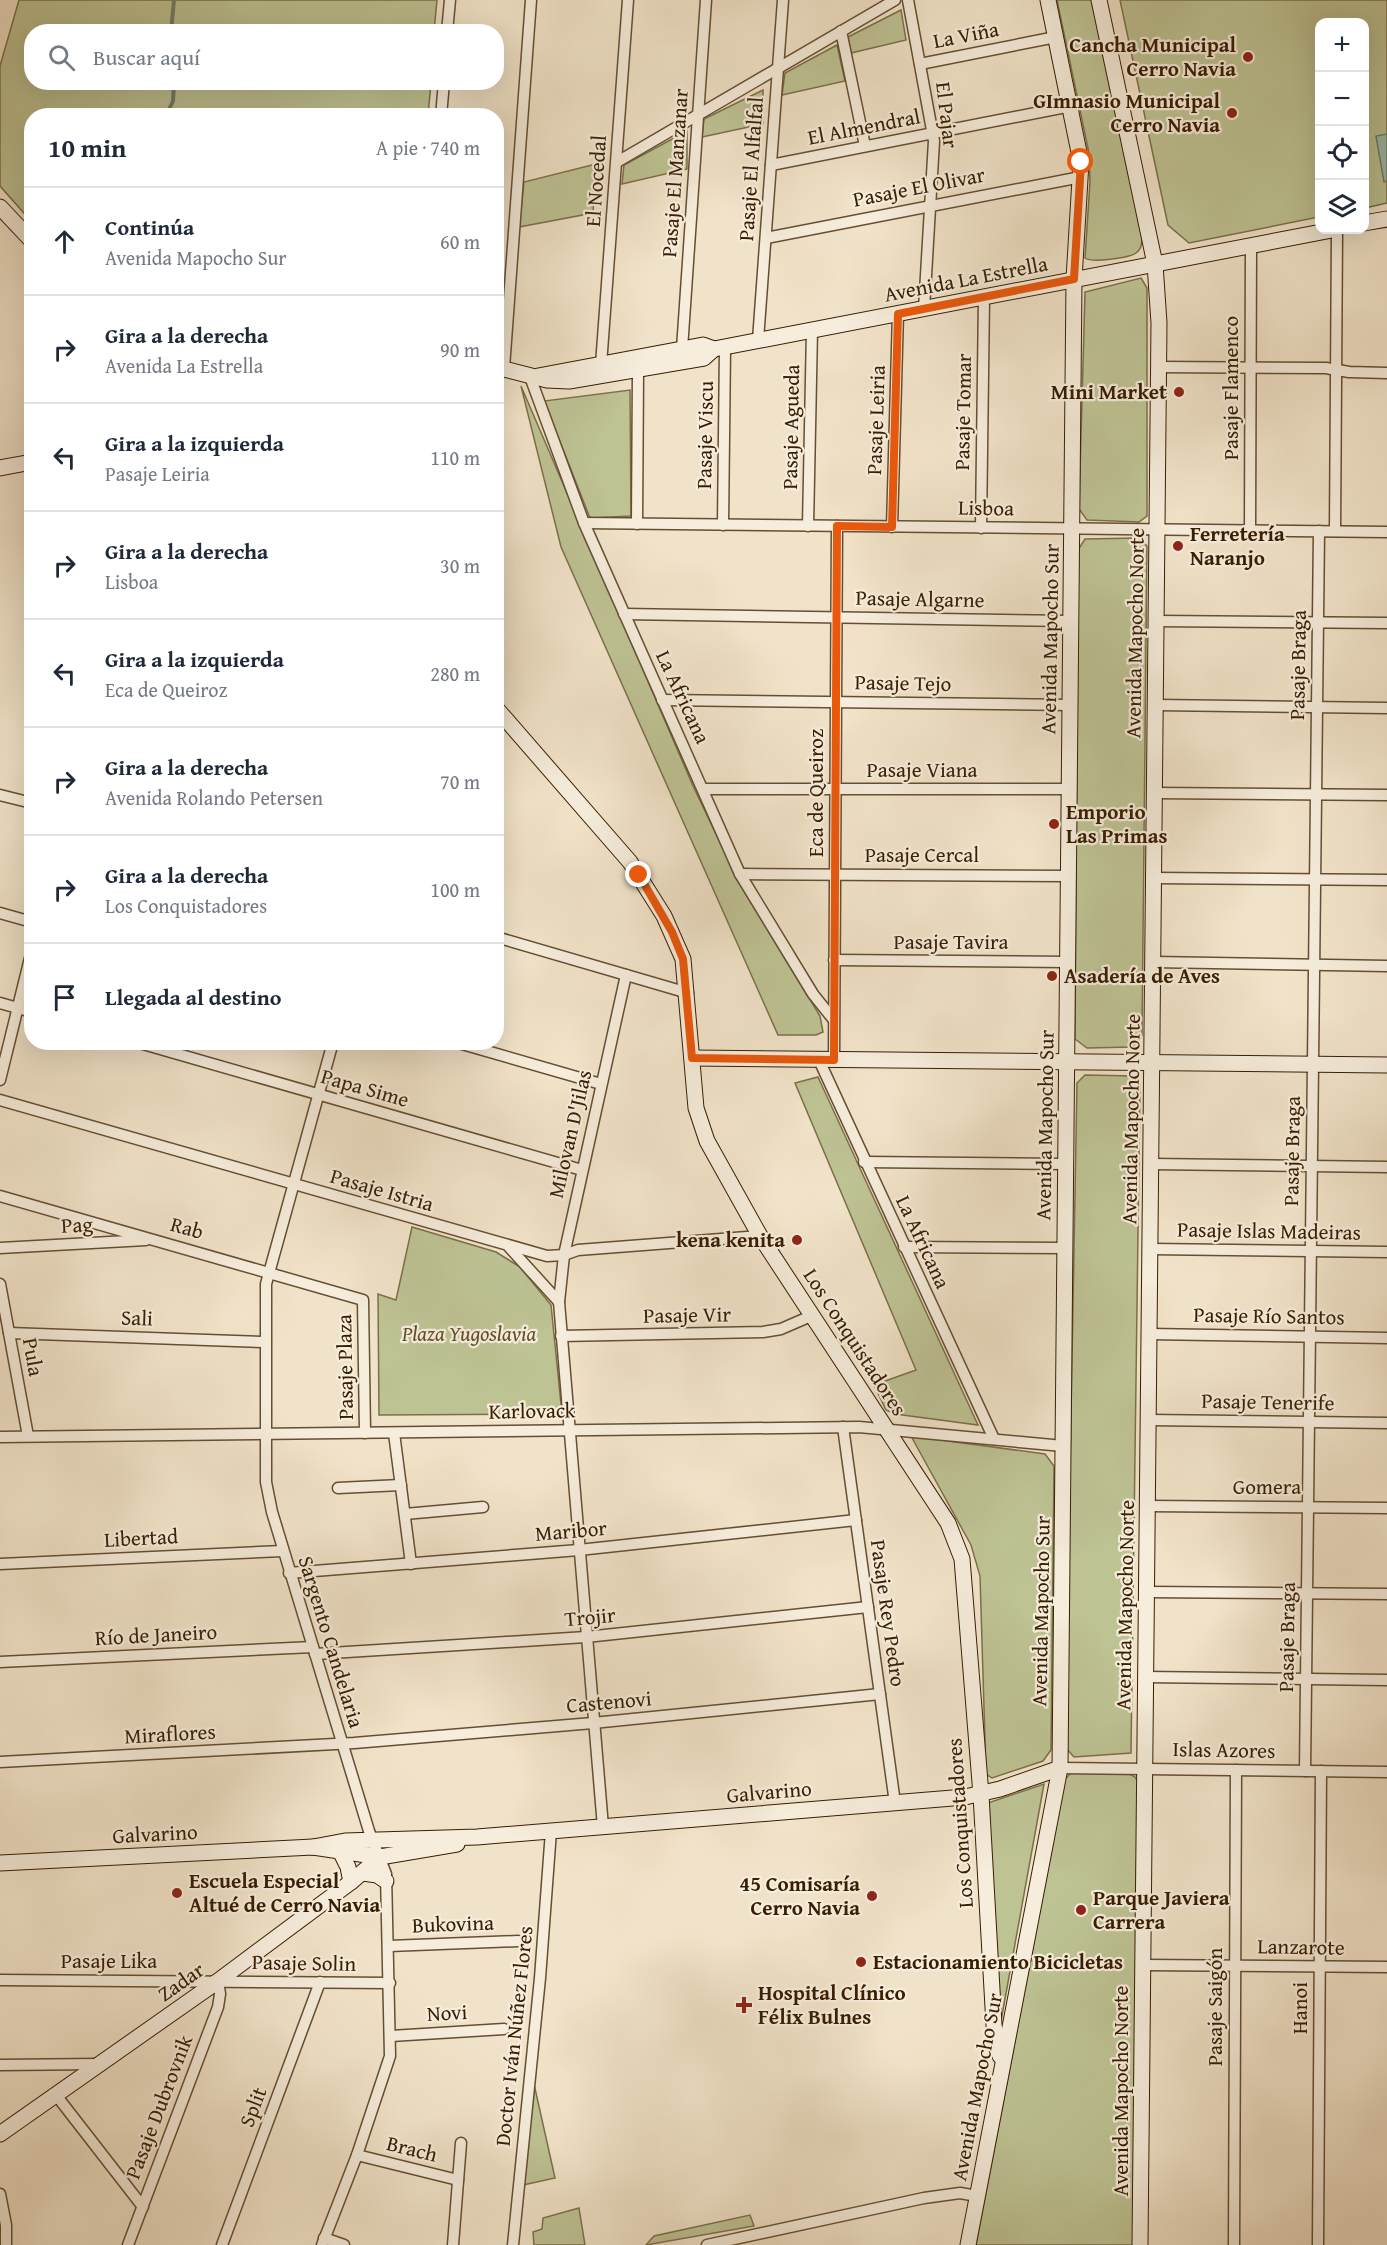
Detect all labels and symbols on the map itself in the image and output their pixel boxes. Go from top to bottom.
street label: La Viña [930,13,1001,56]
place label: Cancha Municipal Cerro Navia [1069,29,1236,84]
marker: Cancha Municipal Cerro Navia [1241,50,1255,64]
street label: El Pajar [928,80,967,150]
place label: GImnasio Municipal Cerro Navia [1033,85,1220,140]
street label: Pasaje El Manzanar [653,87,696,258]
street label: Pasaje El Alfalfal [730,96,771,242]
street label: El Almendral [805,100,923,153]
marker: GImnasio Municipal Cerro Navia [1225,106,1239,120]
street label: El Nocedal [577,134,614,228]
route start [1067,148,1093,174]
street label: Pasaje El Olivar [850,158,988,214]
street label: Avenida La Estrella [881,247,1050,310]
street label: Pasaje Flamenco [1215,316,1246,460]
street label: Pasaje Tomar [946,353,979,471]
street label: Pasaje Agueda [774,364,807,490]
street label: Pasaje Leiria [858,364,893,476]
place label: Mini Market [1051,376,1167,407]
street label: Pasaje Viscu [688,380,721,489]
marker: Mini Market [1172,385,1186,399]
street label: Lisboa [958,492,1014,523]
place label: Ferretería Naranjo [1190,518,1285,573]
street label: Avenida Mapocho Norte [1117,527,1152,739]
marker: Ferretería Naranjo [1171,539,1185,553]
street label: Avenida Mapocho Sur [1032,543,1067,735]
street label: Pasaje Algarne [855,582,985,615]
street label: Pasaje Braga [1281,610,1314,720]
street label: La Africana [648,645,719,749]
street label: Pasaje Tejo [854,666,952,699]
street label: Eca de Queiroz [800,729,831,857]
street label: Pasaje Viana [867,754,978,785]
place label: Emporio Las Primas [1066,796,1168,851]
marker: Emporio Las Primas [1047,817,1061,831]
street label: Pasaje Cercal [865,839,979,870]
route end [625,861,651,887]
street label: Pasaje Tavira [894,926,1009,957]
place label: Asadería de Aves [1064,960,1220,991]
marker: Asadería de Aves [1045,969,1059,983]
street label: Avenida Mapocho Norte [1113,1013,1148,1225]
street label: Avenida Mapocho Sur [1027,1029,1062,1221]
street label: Papa Sime [317,1060,413,1115]
street label: Milovan D'Jilas [540,1067,599,1201]
street label: Pasaje Braga [1275,1096,1308,1206]
street label: Pasaje Istria [327,1160,438,1219]
street label: La Africana [888,1190,959,1294]
street label: Pag [60,1208,94,1241]
street label: Rab [167,1208,207,1247]
street label: Pasaje Islas Madeiras [1177,1213,1361,1248]
place label: kena kenita [676,1224,785,1255]
marker: kena kenita [790,1233,804,1247]
street label: Los Conquistadores [796,1262,915,1422]
street label: Pasaje Vir [643,1298,732,1331]
street label: Pasaje Río Santos [1193,1299,1345,1332]
street label: Sali [120,1301,154,1334]
street label: Pasaje Plaza [328,1314,361,1420]
park label: Plaza Yugoslavia [401,1318,536,1349]
street label: Pula [15,1335,52,1379]
street label: Pasaje Tenerife [1201,1385,1335,1418]
street label: Karlovack [488,1394,576,1427]
street label: Gomera [1233,1471,1301,1502]
street label: Avenida Mapocho Norte [1107,1499,1142,1711]
street label: Maribor [534,1512,608,1549]
street label: Avenida Mapocho Sur [1023,1515,1058,1707]
street label: Libertad [103,1520,180,1555]
street label: Pasaje Rey Pedro [863,1537,914,1688]
street label: Sargento Candelaria [291,1552,372,1732]
street label: Pasaje Braga [1270,1582,1303,1692]
street label: Trojir [563,1599,617,1634]
street label: Río de Janeiro [94,1616,218,1653]
street label: Castenovi [565,1682,653,1721]
street label: Miraflores [124,1716,216,1751]
street label: Islas Azores [1172,1733,1276,1766]
street label: Los Conquistadores [938,1737,981,1909]
street label: Galvarino [725,1772,813,1811]
street label: Galvarino [112,1816,198,1851]
place label: Escuela Especial Altué de Cerro Navia [189,1865,381,1920]
place label: 45 Comisaría Cerro Navia [739,1868,860,1923]
place label: Parque Javiera Carrera [1093,1882,1230,1937]
marker: Escuela Especial Altué de Cerro Navia [170,1886,184,1900]
marker: 45 Comisaría Cerro Navia [865,1889,879,1903]
marker: Parque Javiera Carrera [1074,1903,1088,1917]
street label: Bukovina [412,1907,495,1940]
street label: Doctor Iván Núñez Flores [487,1924,540,2148]
street label: Lanzarote [1257,1930,1345,1963]
street label: Pasaje Lika [61,1945,157,1976]
street label: Pasaje Solin [252,1946,357,1979]
place label: Estacionamiento Bicicletas [873,1946,1123,1977]
street label: Pasaje Saigón [1199,1947,1230,2066]
street label: Zadar [151,1954,211,2009]
marker: Estacionamiento Bicicletas [854,1955,868,1969]
place label: Hospital Clínico Félix Bulnes [758,1977,906,2032]
street label: Hanoi [1284,1982,1315,2034]
street label: Avenida Mapocho Norte [1105,1986,1136,2196]
street label: Avenida Mapocho Sur [943,1990,1010,2183]
street label: Novi [426,1996,468,2029]
marker: Hospital Clínico Félix Bulnes [735,1996,753,2014]
street label: Pasaje Dubrovnik [117,2030,200,2183]
street label: Split [231,2082,275,2131]
street label: Brach [384,2127,441,2170]

